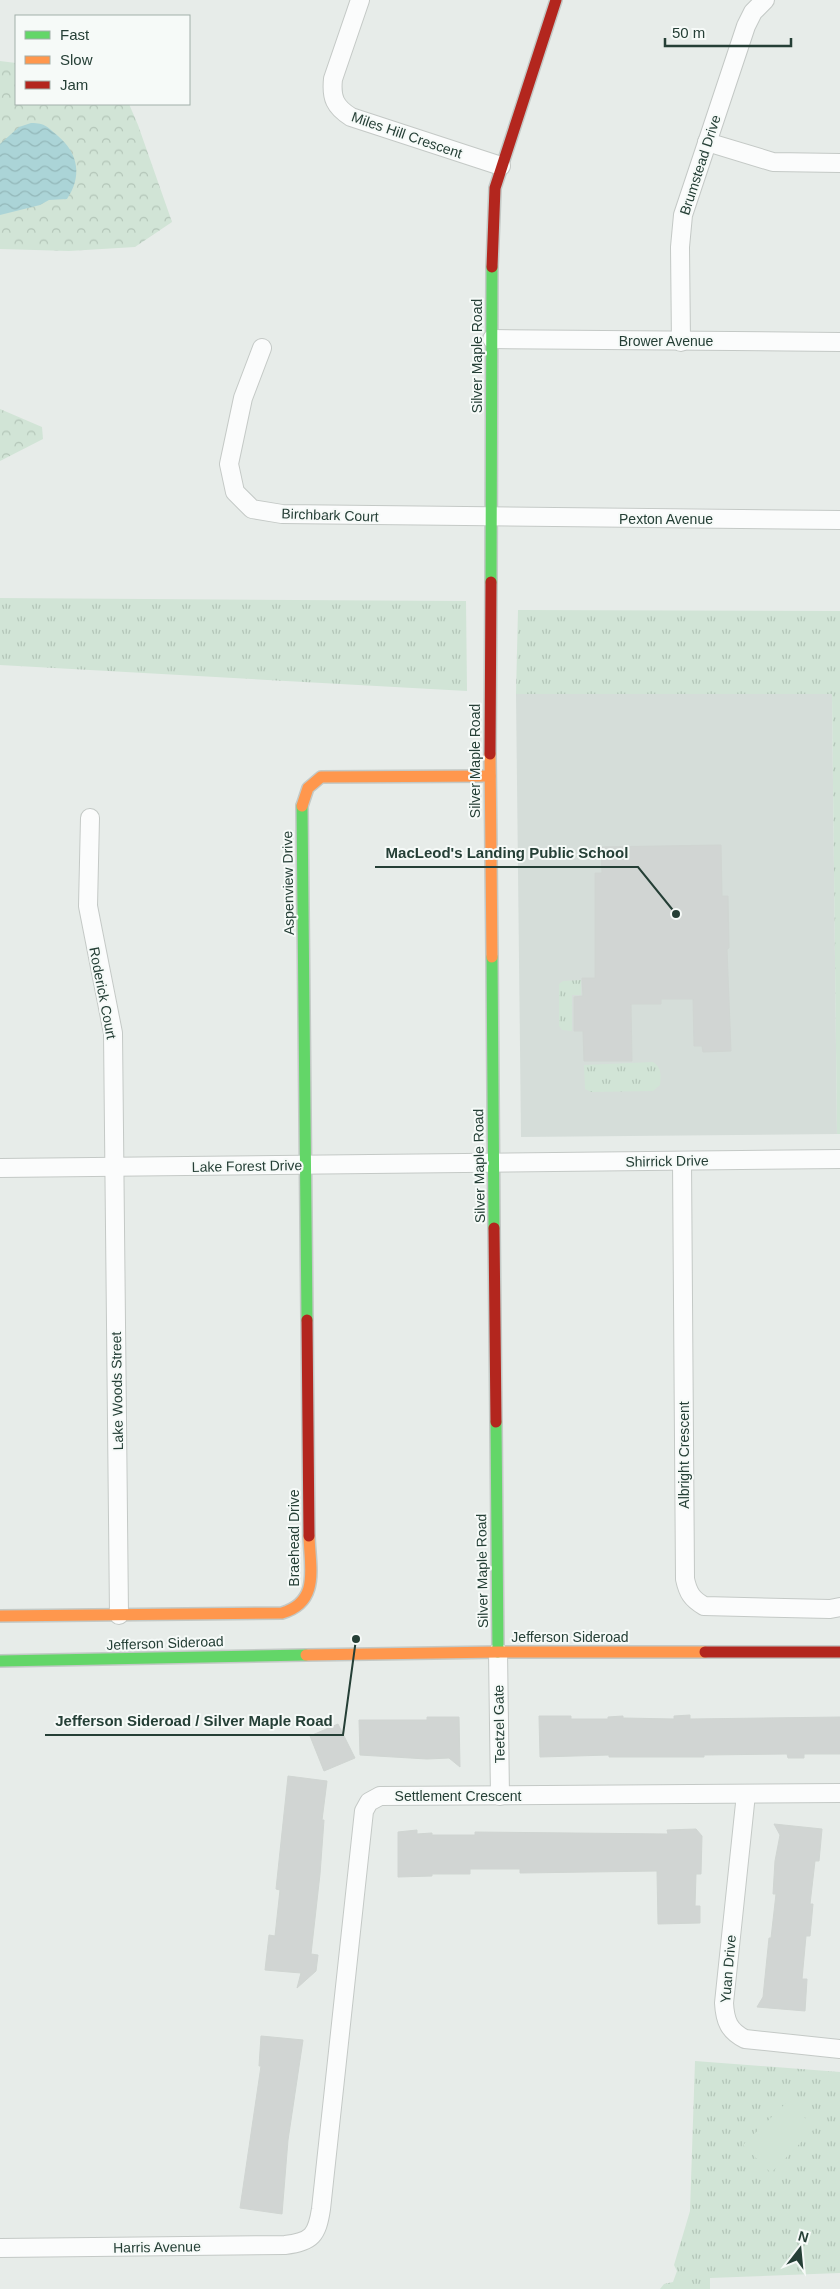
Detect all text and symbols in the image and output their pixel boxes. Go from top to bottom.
legend [15,15,190,105]
scale bar [665,15,791,47]
text: 50 m [672,24,705,41]
text: Fast [60,26,90,43]
text: Slow [60,51,93,68]
text: Jam [60,76,88,93]
street label: Miles Hill Crescent [350,109,465,161]
street label: Brumstead Drive [676,113,724,217]
street label: Silver Maple Road [469,299,485,413]
street label: Brower Avenue [619,333,714,349]
street label: Birchbark Court [281,505,379,525]
street label: Pexton Avenue [619,511,713,527]
street label: Silver Maple Road [467,704,483,818]
street label: Aspenview Drive [279,831,297,935]
callout: MacLeod's Landing Public School [375,837,638,867]
text: MacLeod's Landing Public School [386,844,628,861]
street label: Roderick Court [86,946,120,1040]
street label: Silver Maple Road [470,1109,488,1223]
street label: Shirrick Drive [625,1152,709,1170]
street label: Lake Forest Drive [192,1157,303,1175]
street label: Lake Woods Street [108,1331,126,1451]
street label: Albright Crescent [676,1401,692,1509]
street label: Braehead Drive [286,1489,302,1587]
street label: Silver Maple Road [473,1514,491,1628]
street label: Jefferson Sideroad [511,1629,629,1645]
street label: Jefferson Sideroad [106,1633,224,1653]
street label: Teetzel Gate [490,1684,508,1763]
callout: Jefferson Sideroad / Silver Maple Road [45,1705,343,1735]
text: Jefferson Sideroad / Silver Maple Road [55,1712,333,1729]
street label: Settlement Crescent [395,1788,522,1804]
street label: Yuan Drive [717,1934,739,2004]
north arrow [775,2224,825,2274]
text: N [797,2227,811,2246]
street label: Harris Avenue [113,2238,201,2256]

